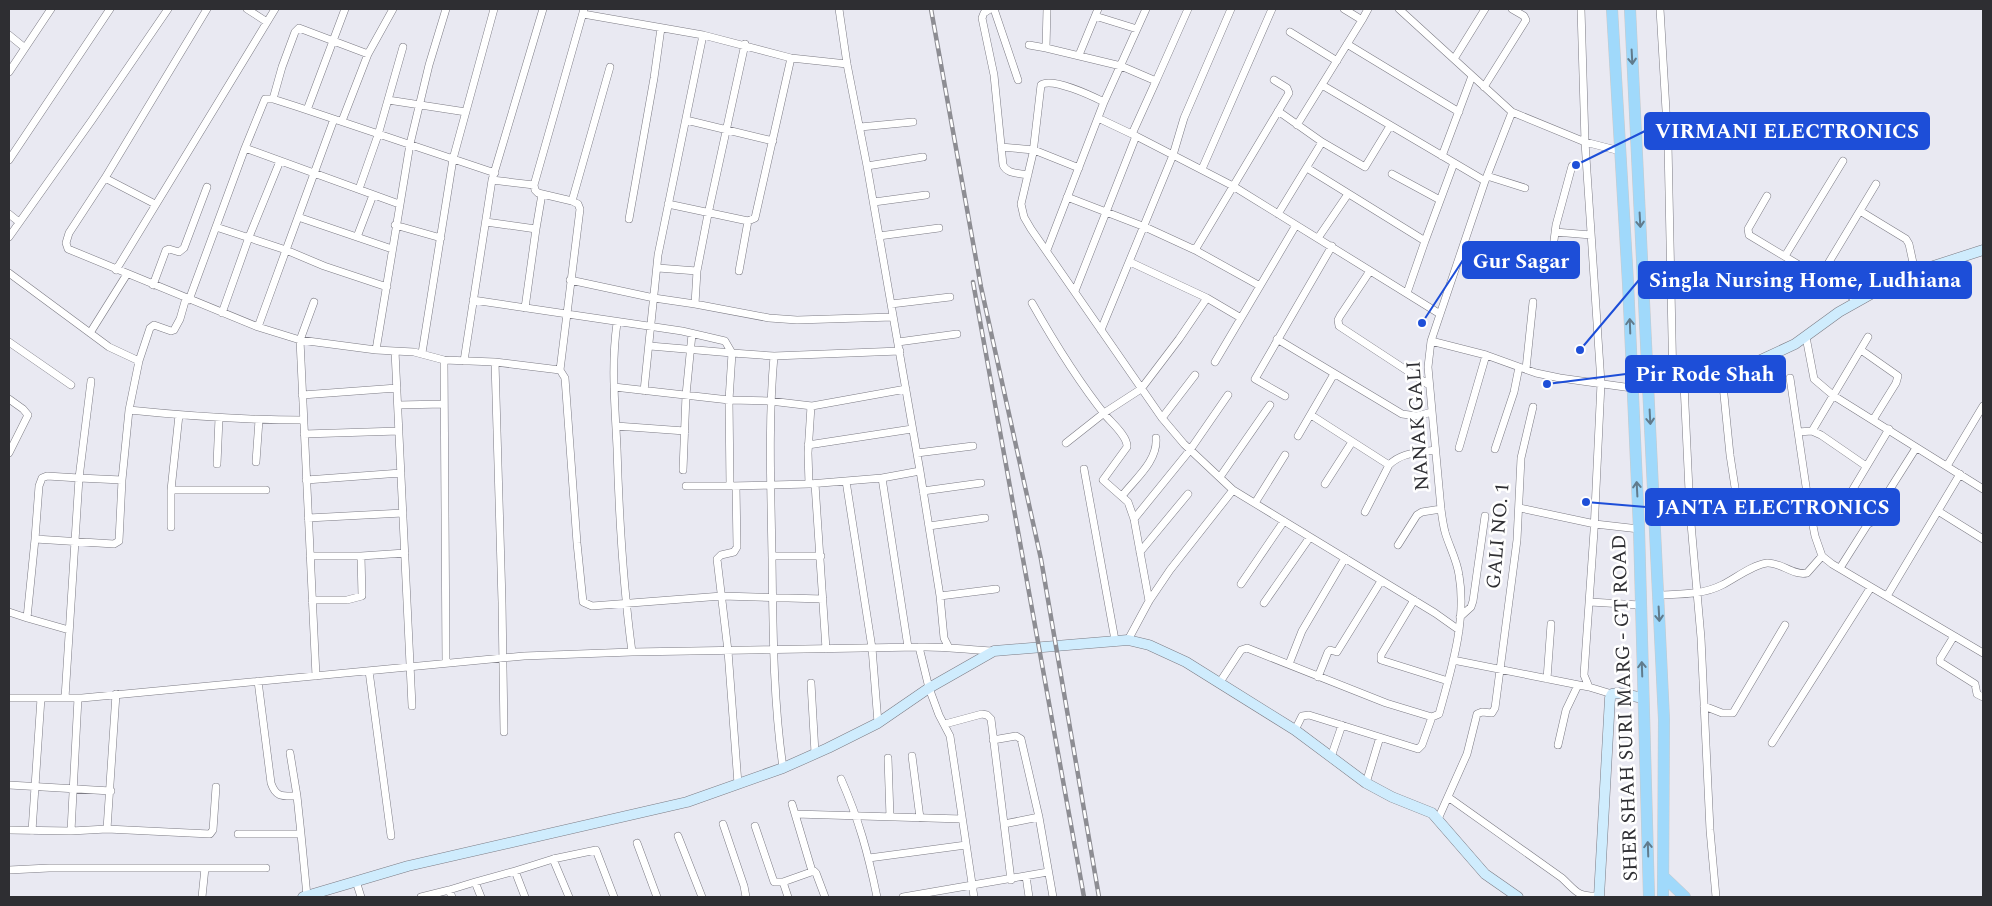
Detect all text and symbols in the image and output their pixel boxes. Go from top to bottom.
one-way arrow [1628,49,1637,65]
callout: VIRMANI ELECTRONICS [1645,113,1929,149]
text: VIRMANI ELECTRONICS [1655,116,1919,148]
one-way arrow [1636,211,1645,227]
callout: Gur Sagar [1463,242,1579,278]
text: Gur Sagar [1473,246,1569,278]
callout: Singla Nursing Home, Ludhiana [1639,262,1971,298]
text: Singla Nursing Home, Ludhiana [1649,265,1961,297]
one-way arrow [1625,319,1634,335]
callout: Pir Rode Shah [1626,356,1785,392]
text: Pir Rode Shah [1635,359,1775,391]
street label: NANAK GALI [1398,360,1438,492]
one-way arrow [1645,409,1654,425]
one-way arrow [1632,481,1641,497]
street label: GALI NO. 1 [1478,482,1518,590]
callout: JANTA ELECTRONICS [1646,489,1899,525]
text: JANTA ELECTRONICS [1656,492,1890,524]
street label: SHER SHAH SURI MARG - GT ROAD [1604,534,1646,882]
one-way arrow [1655,606,1664,622]
one-way arrow [1638,661,1647,677]
one-way arrow [1643,841,1653,857]

